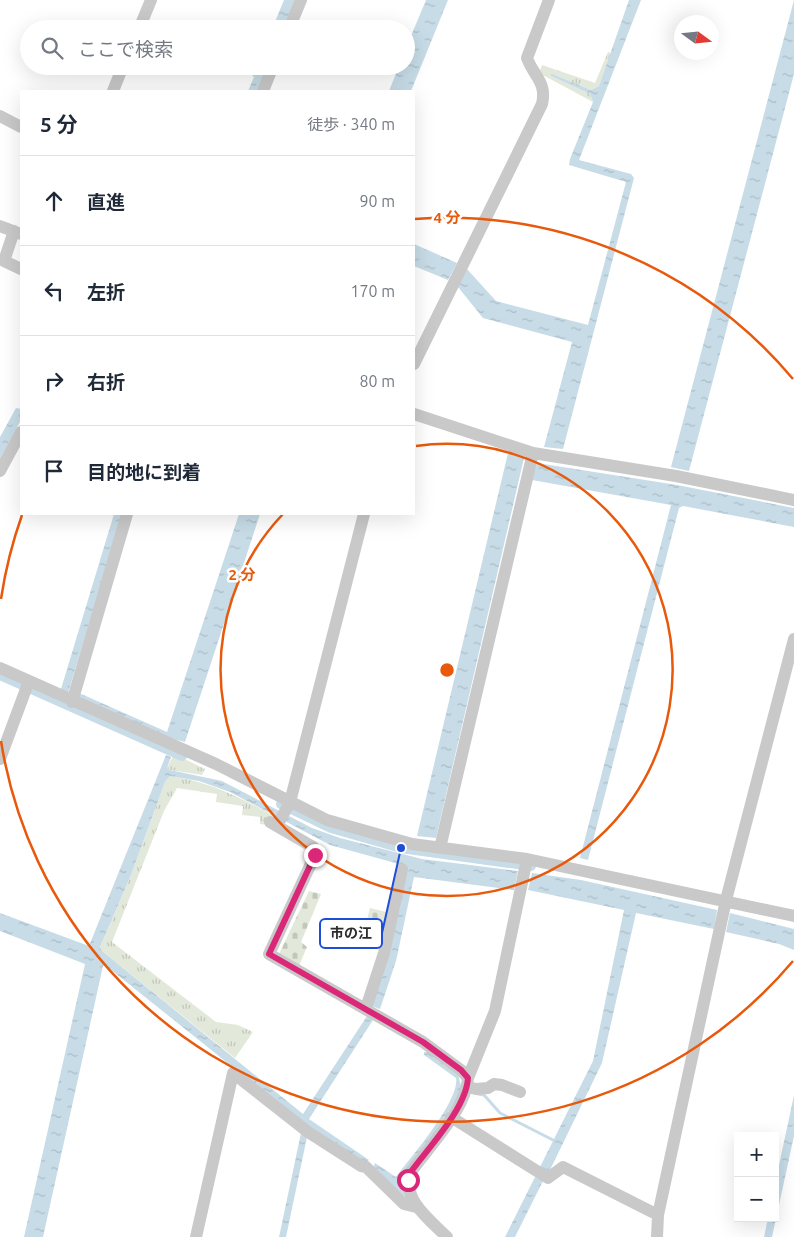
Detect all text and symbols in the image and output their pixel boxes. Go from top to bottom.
north arrow [674,15,719,60]
search box [20,20,415,75]
icon: search [38,34,66,62]
text: ここで検索 [78,38,173,60]
text: 5 分 [40,112,78,136]
text: 徒歩 · 340 m [307,115,395,133]
icon: ahead [40,187,68,215]
text: 直進 [87,191,125,213]
text: 90 m [359,192,395,210]
text: 4 分 [433,209,461,226]
icon: left [40,277,68,305]
text: 左折 [87,281,125,303]
text: 170 m [350,282,395,300]
icon: right [40,367,68,395]
text: 右折 [87,371,125,393]
text: 80 m [359,372,395,390]
icon: arrive [40,457,68,485]
text: 目的地に到着 [87,461,201,483]
text: 2 分 [228,566,256,583]
centre of rings [438,661,456,679]
route end [304,844,327,867]
callout: 市の江 [320,919,382,948]
text: 市の江 [330,925,372,941]
map controls [734,1132,779,1222]
button: + [734,1132,779,1177]
route start [397,1169,420,1192]
button: − [734,1177,779,1222]

